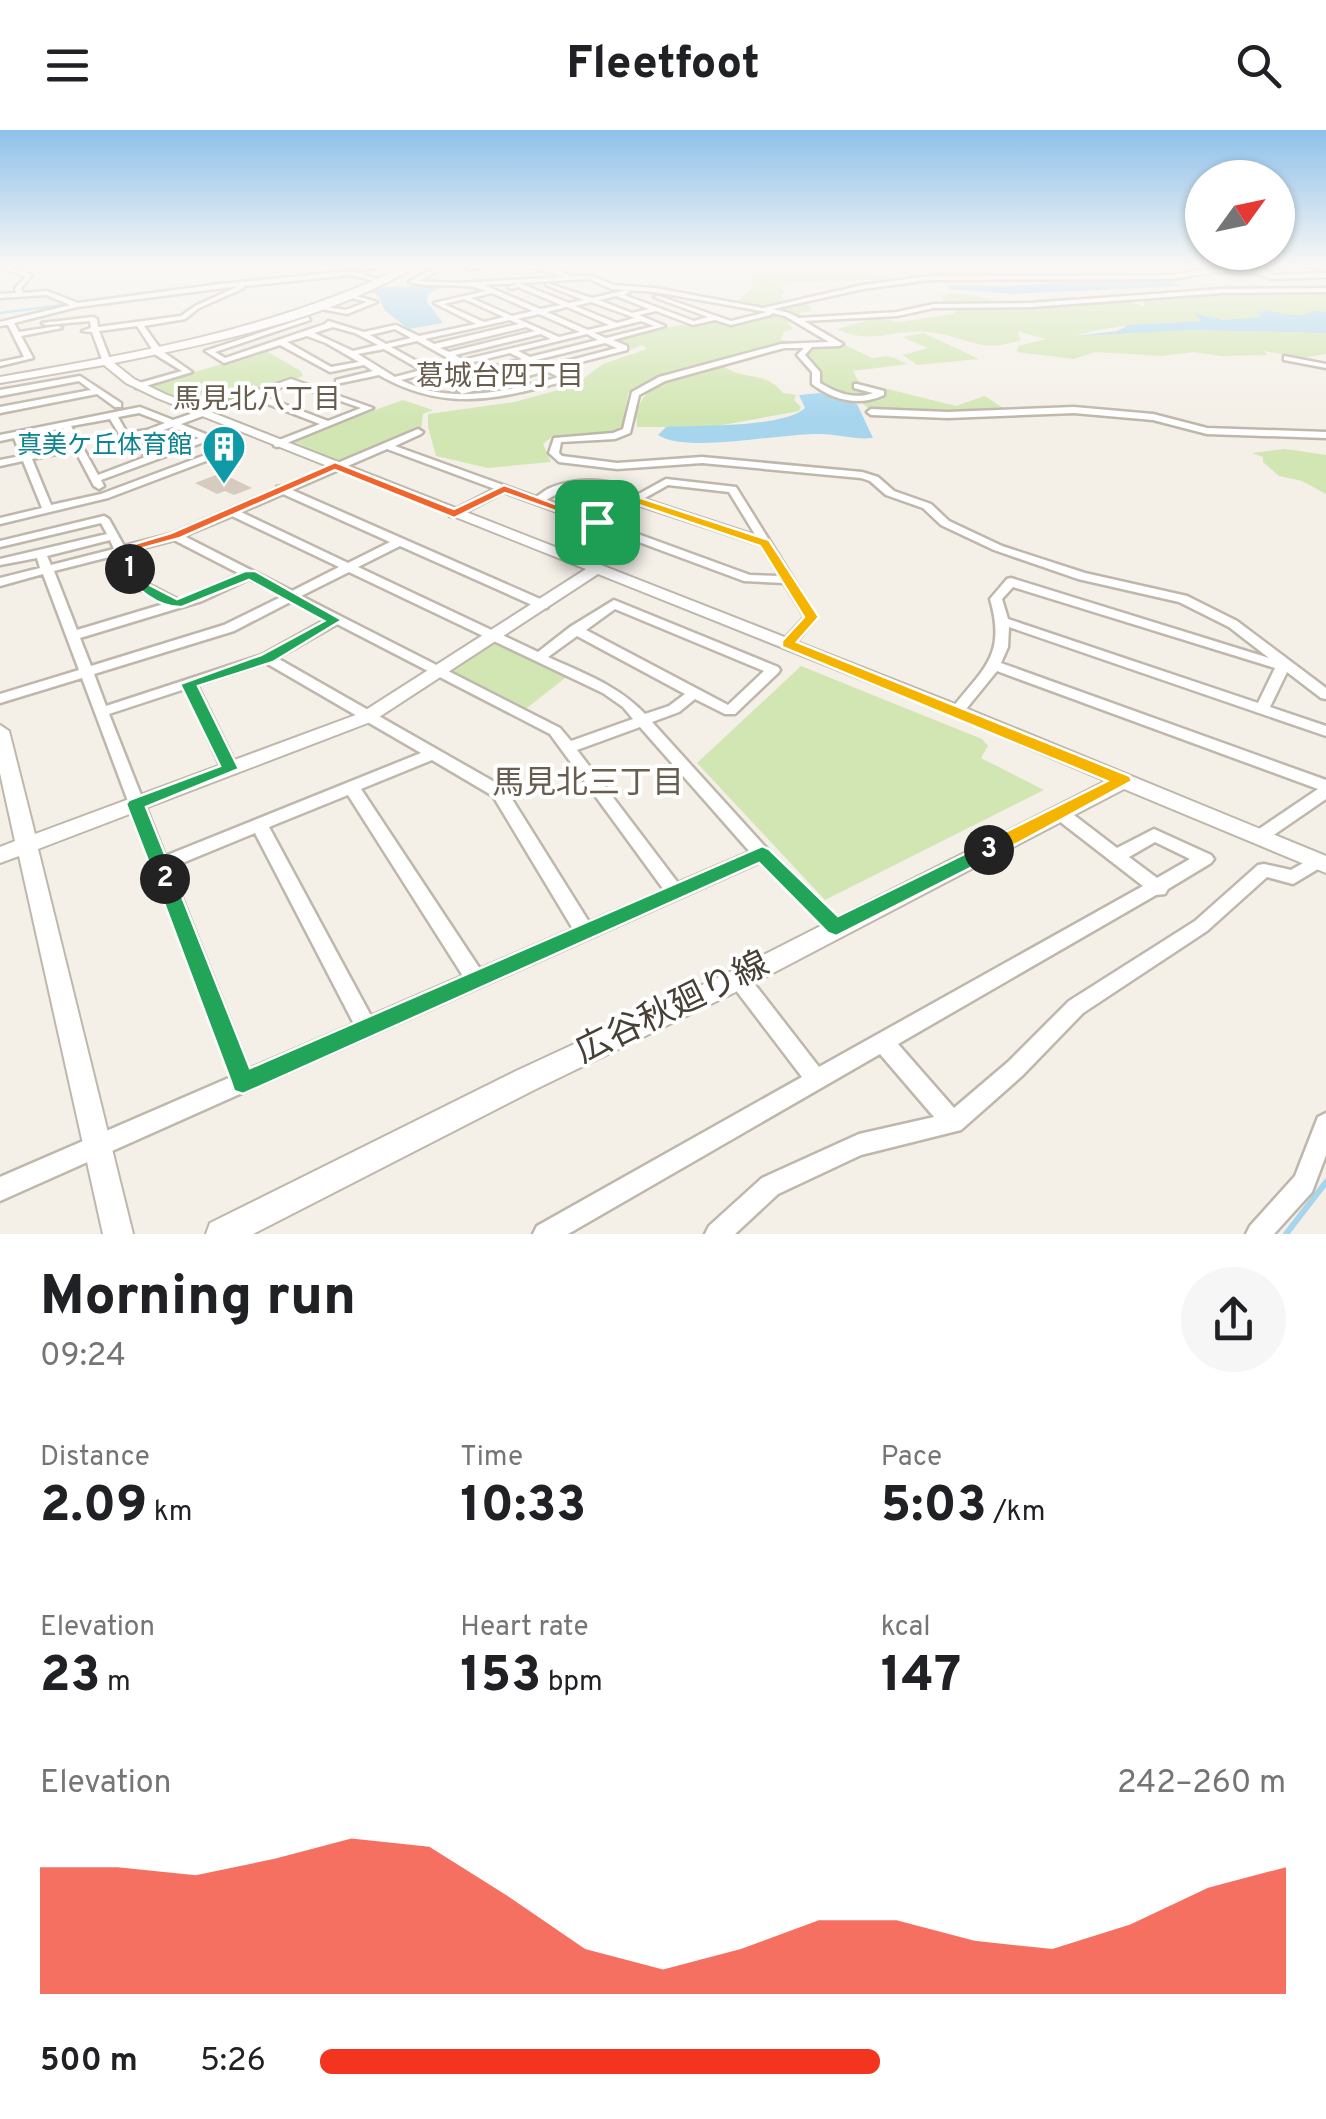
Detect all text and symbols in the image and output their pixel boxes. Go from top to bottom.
text: Fleetfoot [566,37,760,94]
icon: menu [40,38,95,93]
icon: search [1231,38,1286,93]
north arrow [1185,160,1295,270]
map controls [1185,160,1295,270]
district label: 葛城台四丁目 [416,360,584,396]
district label: 馬見北八丁目 [173,383,341,419]
building icon: 真美ケ丘体育館 [201,424,247,485]
place label: 真美ケ丘体育館 [17,431,192,463]
pin [555,480,640,565]
icon: arrive [570,495,625,550]
pin: 1 [105,544,155,594]
text: 1 [124,551,136,587]
district label: 馬見北三丁目 [492,765,684,805]
pin: 3 [964,825,1014,875]
text: 3 [981,832,997,868]
pin: 2 [140,854,190,904]
text: 2 [156,861,174,897]
street label: 広谷秋廻り線 [569,943,777,1075]
text: Morning run [40,1264,356,1334]
button: share [1181,1267,1286,1372]
text: 09:24 [40,1337,126,1377]
text: Distance [40,1440,150,1476]
text: Time [460,1440,523,1476]
text: Pace [881,1440,942,1476]
text: 2.09 [40,1476,147,1539]
text: 10:33 [460,1476,586,1539]
text: 5:03 [881,1476,987,1539]
text: km [147,1495,193,1531]
text: /km [987,1495,1045,1531]
text: Elevation [40,1610,155,1646]
text: Heart rate [460,1610,588,1646]
text: kcal [881,1610,930,1646]
text: 23 [40,1646,101,1709]
text: 153 [460,1646,541,1709]
text: 147 [881,1646,961,1709]
text: m [101,1665,131,1701]
text: bpm [541,1665,603,1701]
text: Elevation [40,1764,172,1804]
text: 242–260 m [1117,1764,1286,1804]
text: 500 m [40,2042,138,2082]
text: 5:26 [200,2042,266,2082]

